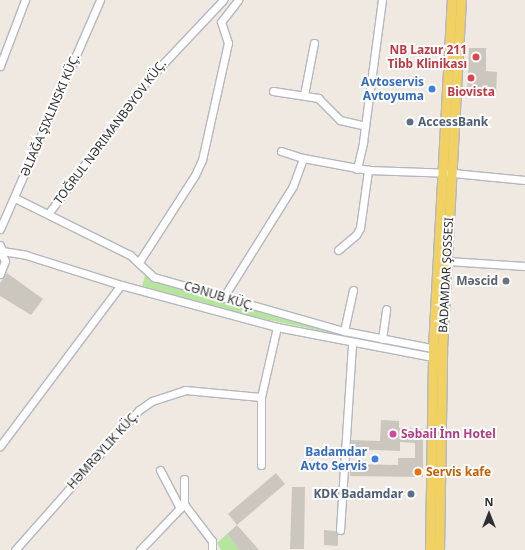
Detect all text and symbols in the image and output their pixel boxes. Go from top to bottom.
place label: NB Lazur 211 Tibb Klinikası [387,43,467,71]
marker: NB Lazur 211 Tibb Klinikası [470,51,482,63]
street label: ƏLIAĞA ŞIXLINSKI KÜÇ. [18,52,82,178]
street label: TOĞRUL NƏRIMANBƏYOV KÜÇ. [51,57,169,207]
marker: Biovista [465,72,477,84]
place label: Avtoservis Avtoyuma [361,75,424,103]
marker: Avtoservis Avtoyuma [427,84,437,94]
place label: Biovista [447,85,495,99]
place label: AccessBank [418,115,488,129]
marker: AccessBank [405,117,415,127]
street label: BADAMDAR ŞOSSESI [436,217,456,333]
place label: Məscid [456,274,498,288]
marker: Məscid [501,276,511,286]
street label: CƏNUB KÜÇ. [182,279,256,313]
street label: HƏMRƏYLIK KÜÇ. [64,408,142,492]
place label: Səbail İnn Hotel [401,427,496,441]
marker: Səbail İnn Hotel [388,429,398,439]
place label: Badamdar Avto Servis [300,445,367,473]
marker: Badamdar Avto Servis [370,454,380,464]
place label: Servis kafe [426,465,491,479]
marker: Servis kafe [413,467,423,477]
place label: KDK Badamdar [313,487,403,501]
marker: KDK Badamdar [406,489,416,499]
north arrow [469,494,509,534]
text: N [485,494,493,509]

